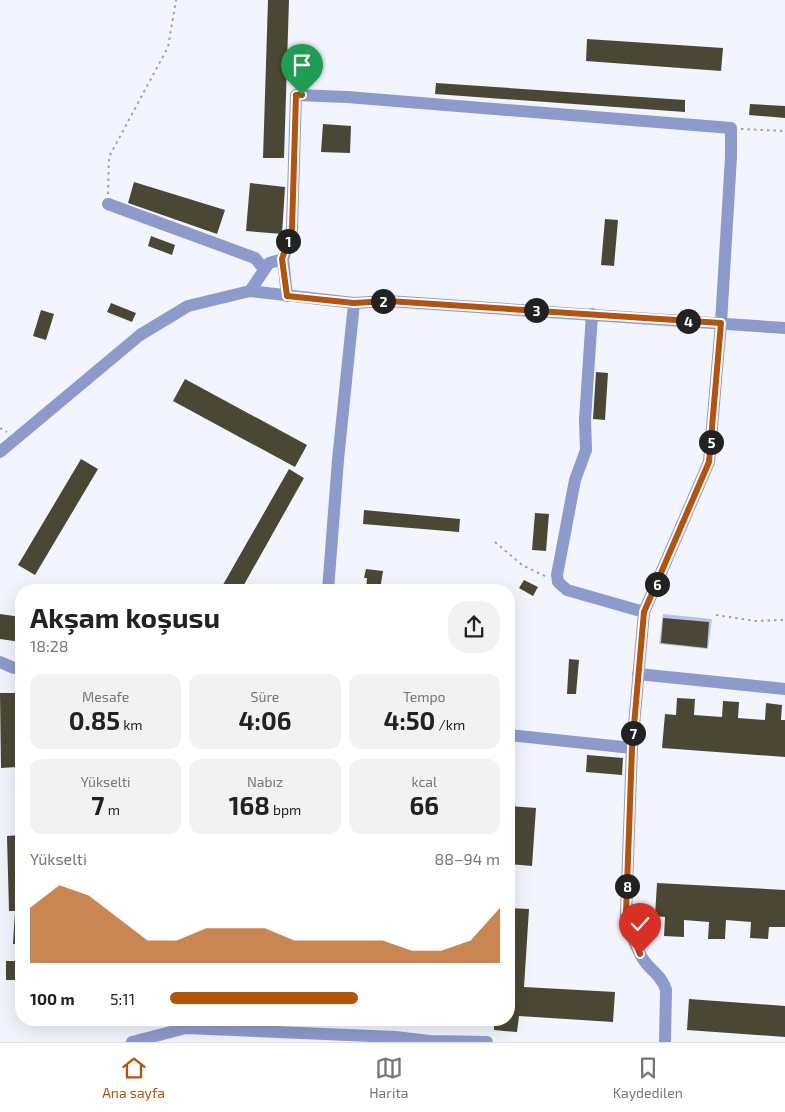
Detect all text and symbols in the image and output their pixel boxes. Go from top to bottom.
pin [281,44,323,95]
icon: arrive [288,51,316,79]
pin: 1 [276,228,300,254]
text: 1 [285,233,292,250]
pin: 2 [370,288,396,314]
text: 2 [379,293,388,310]
pin: 3 [524,298,548,322]
text: 3 [533,302,540,319]
pin: 4 [676,308,700,334]
text: 4 [684,313,693,330]
pin: 5 [698,430,724,454]
text: 5 [708,434,715,451]
pin: 6 [644,572,670,596]
text: 6 [653,576,662,593]
text: Akşam koşusu [30,600,220,634]
button: share [448,601,500,653]
text: 18:28 [30,636,69,655]
text: Mesafe [82,688,129,705]
text: Süre [251,688,279,705]
text: Tempo [403,688,446,705]
text: 0.85 [69,705,120,735]
text: 4:06 [239,705,291,735]
text: 4:50 [383,705,435,735]
text: km [120,716,143,733]
text: /km [435,716,465,733]
pin: 7 [620,720,646,746]
text: 7 [630,725,637,742]
text: Yükselti [81,773,131,790]
text: Nabız [247,773,283,790]
text: kcal [412,773,437,790]
text: 7 [91,790,105,820]
text: 168 [229,790,270,820]
text: 66 [410,790,439,820]
text: m [105,801,120,818]
text: bpm [270,801,301,818]
text: Yükselti [30,849,87,868]
text: 88–94 m [435,849,500,868]
pin: 8 [614,874,640,898]
text: 8 [623,878,632,895]
pin [619,903,661,954]
icon: check [626,910,654,938]
text: 100 m [30,989,75,1008]
text: 5:11 [110,989,135,1008]
tab: Ana sayfa [102,1054,165,1101]
tab: Harita [369,1054,408,1101]
tab: Kaydedilen [613,1054,683,1101]

